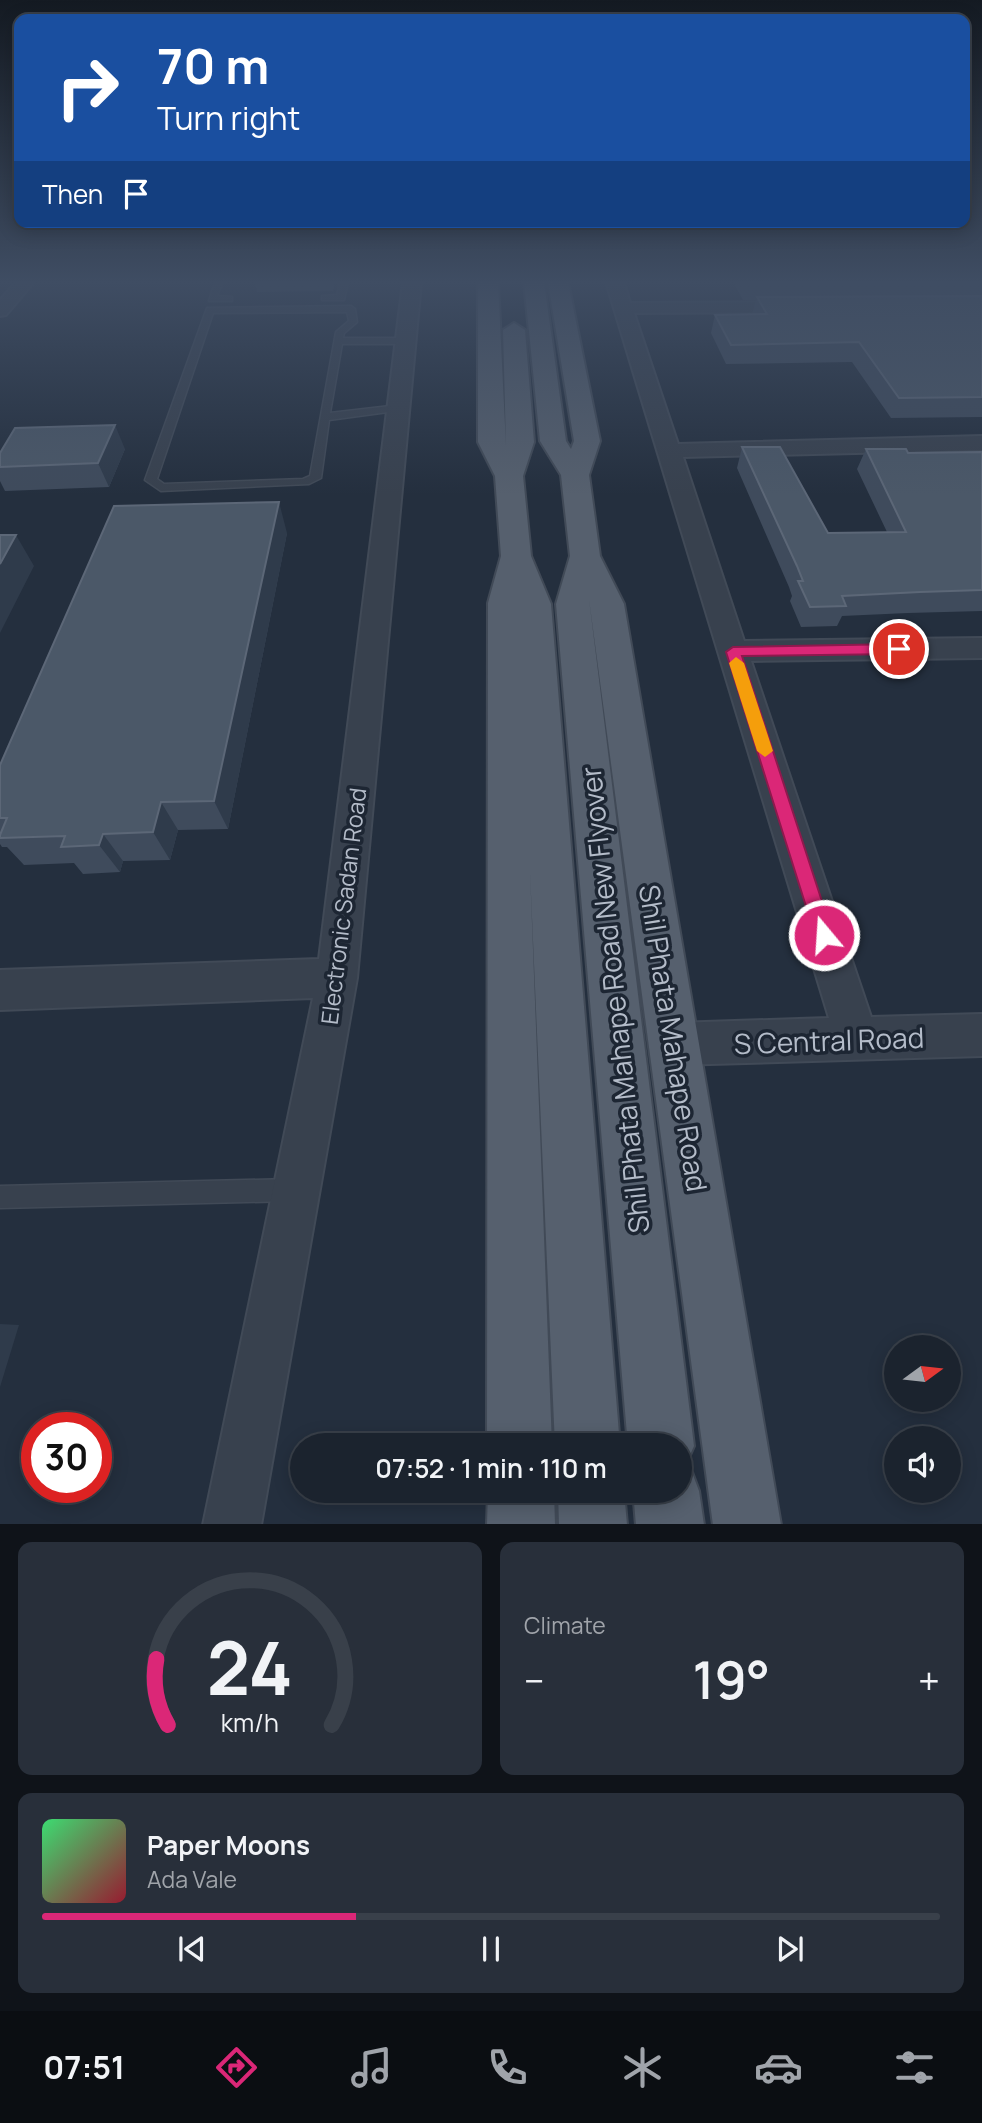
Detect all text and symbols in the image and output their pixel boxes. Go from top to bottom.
text: 70 m [157,32,269,99]
icon: right [42,42,133,133]
text: Turn right [157,96,300,140]
icon: arrive [117,175,155,213]
text: Then [42,176,103,212]
pin [869,619,929,679]
icon: arrive [880,630,918,668]
street label: Shil Phata Mahape Road New Flyover [571,765,657,1235]
street label: Electronic Sadan Road [313,786,373,1026]
street label: Shil Phata Mahape Road [631,882,717,1194]
position arrow [787,898,861,972]
street label: S Central Road [733,1018,925,1062]
north arrow [884,1335,961,1412]
map controls [884,1335,961,1503]
speed limit sign: 30 [21,1412,112,1503]
button: sound [884,1426,961,1503]
text: 07:52 · 1 min · 110 m [375,1450,607,1486]
text: Climate [524,1609,606,1641]
text: 24 [207,1617,293,1717]
text: 19° [692,1644,770,1715]
text: − [524,1654,545,1706]
text: + [918,1654,940,1706]
text: km/h [221,1704,279,1739]
text: Paper Moons [147,1827,310,1863]
text: Ada Vale [147,1863,237,1895]
icon: previous [173,1930,211,1968]
icon: pause [472,1930,510,1968]
icon: next [771,1930,809,1968]
icon: directions [212,2043,261,2092]
icon: music [347,2043,396,2092]
icon: phone [483,2043,532,2092]
icon: climate [618,2043,667,2092]
icon: car [754,2043,803,2092]
icon: filters [890,2043,939,2092]
text: 07:51 [43,2045,125,2089]

